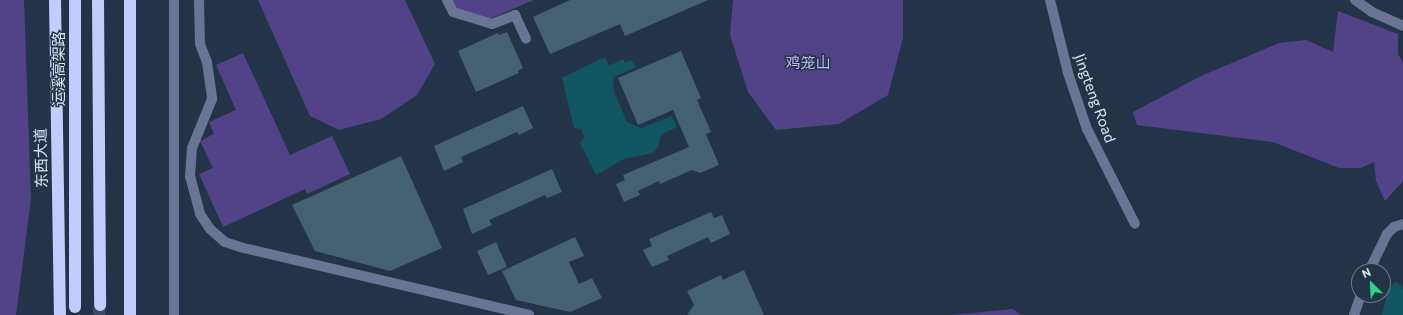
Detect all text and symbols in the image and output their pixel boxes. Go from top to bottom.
street label: 运溪高架路 [50,32,68,106]
street label: Jingteng Road [1071,51,1119,145]
park label: 鸡笼山 [786,54,830,72]
street label: 东西大道 [31,128,51,188]
north arrow [1351,263,1391,303]
text: N [1360,265,1373,280]

